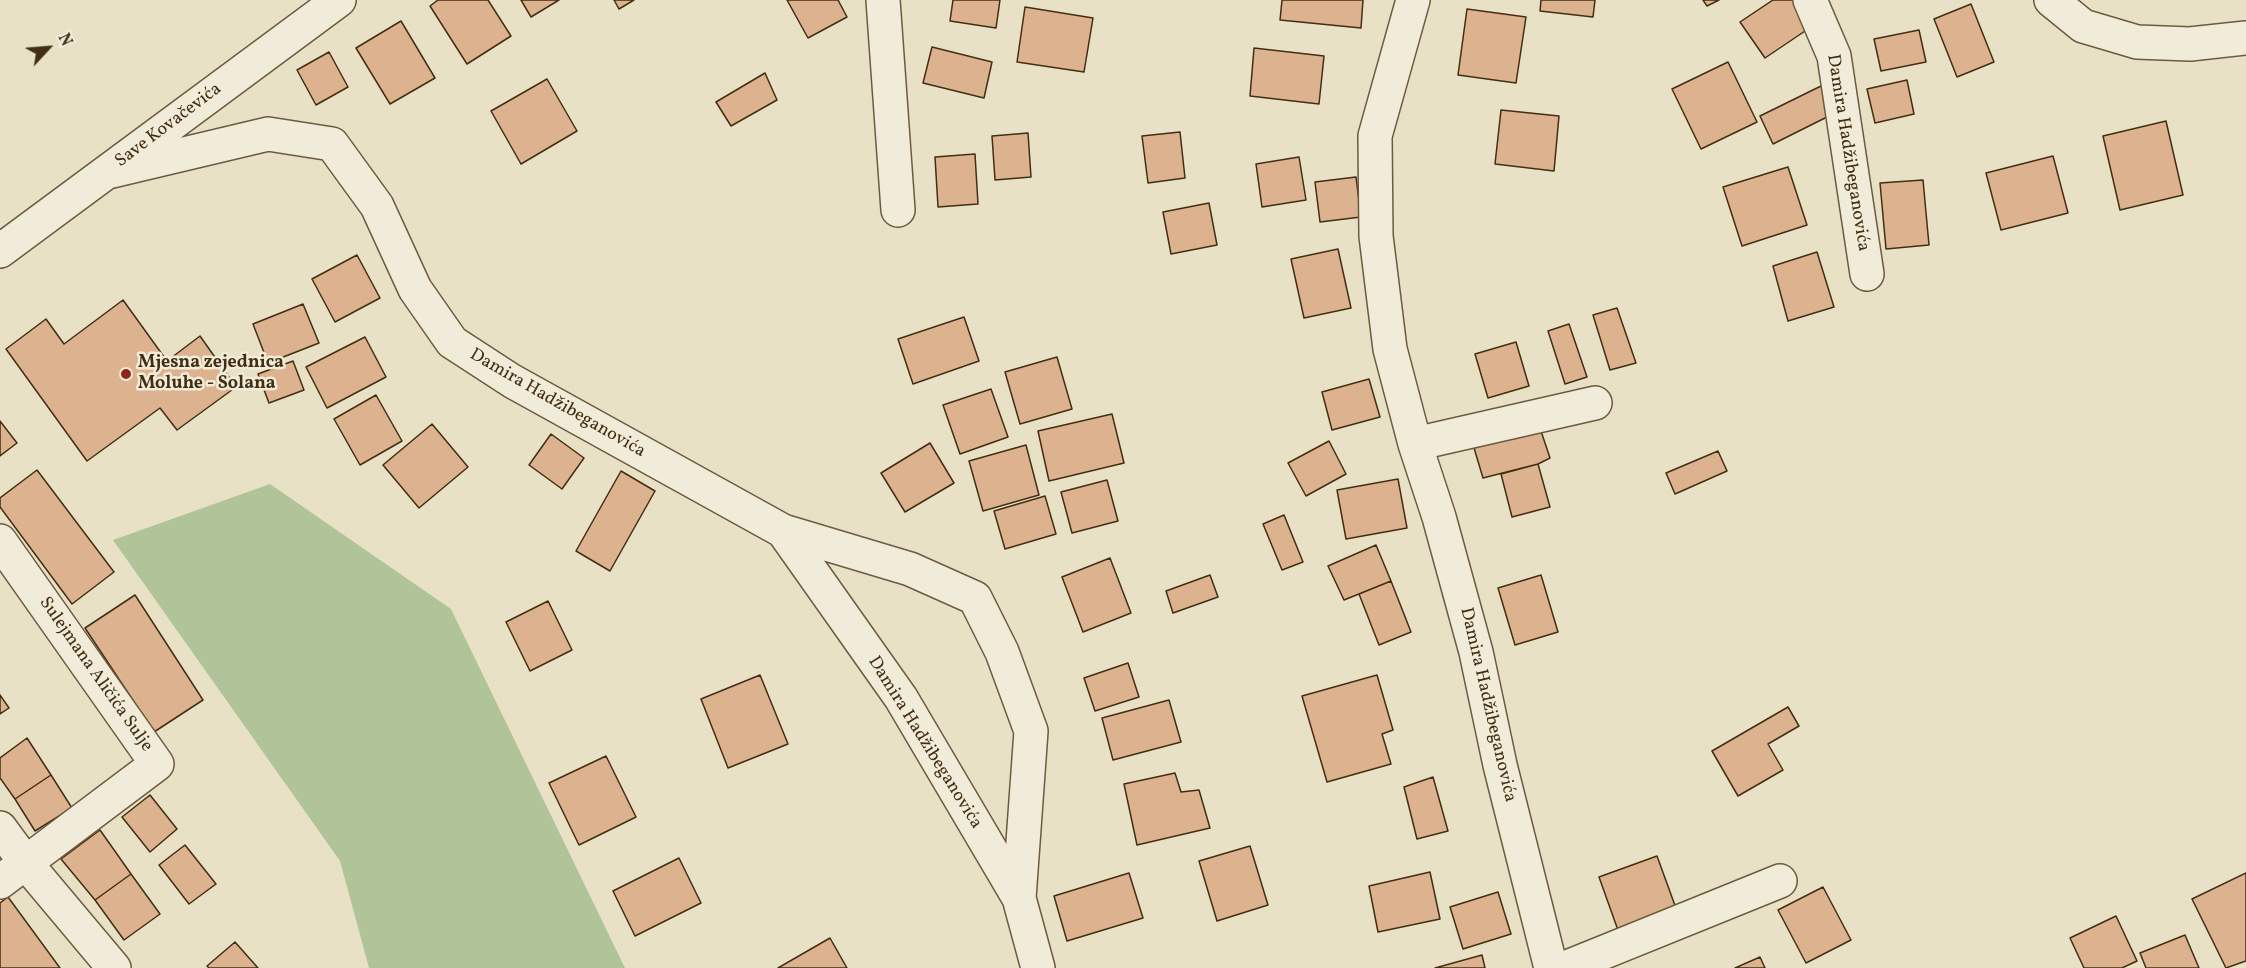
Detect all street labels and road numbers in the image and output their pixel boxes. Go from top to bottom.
street label: Damira Hadžibeganovića [1821,53,1873,253]
street label: Save Kovačevića [112,79,226,173]
street label: Damira Hadžibeganovića [465,345,649,463]
street label: Sulejmana Aličića Sulje [33,593,157,757]
street label: Damira Hadžibeganovića [1454,605,1520,805]
street label: Damira Hadžibeganovića [862,653,986,833]

